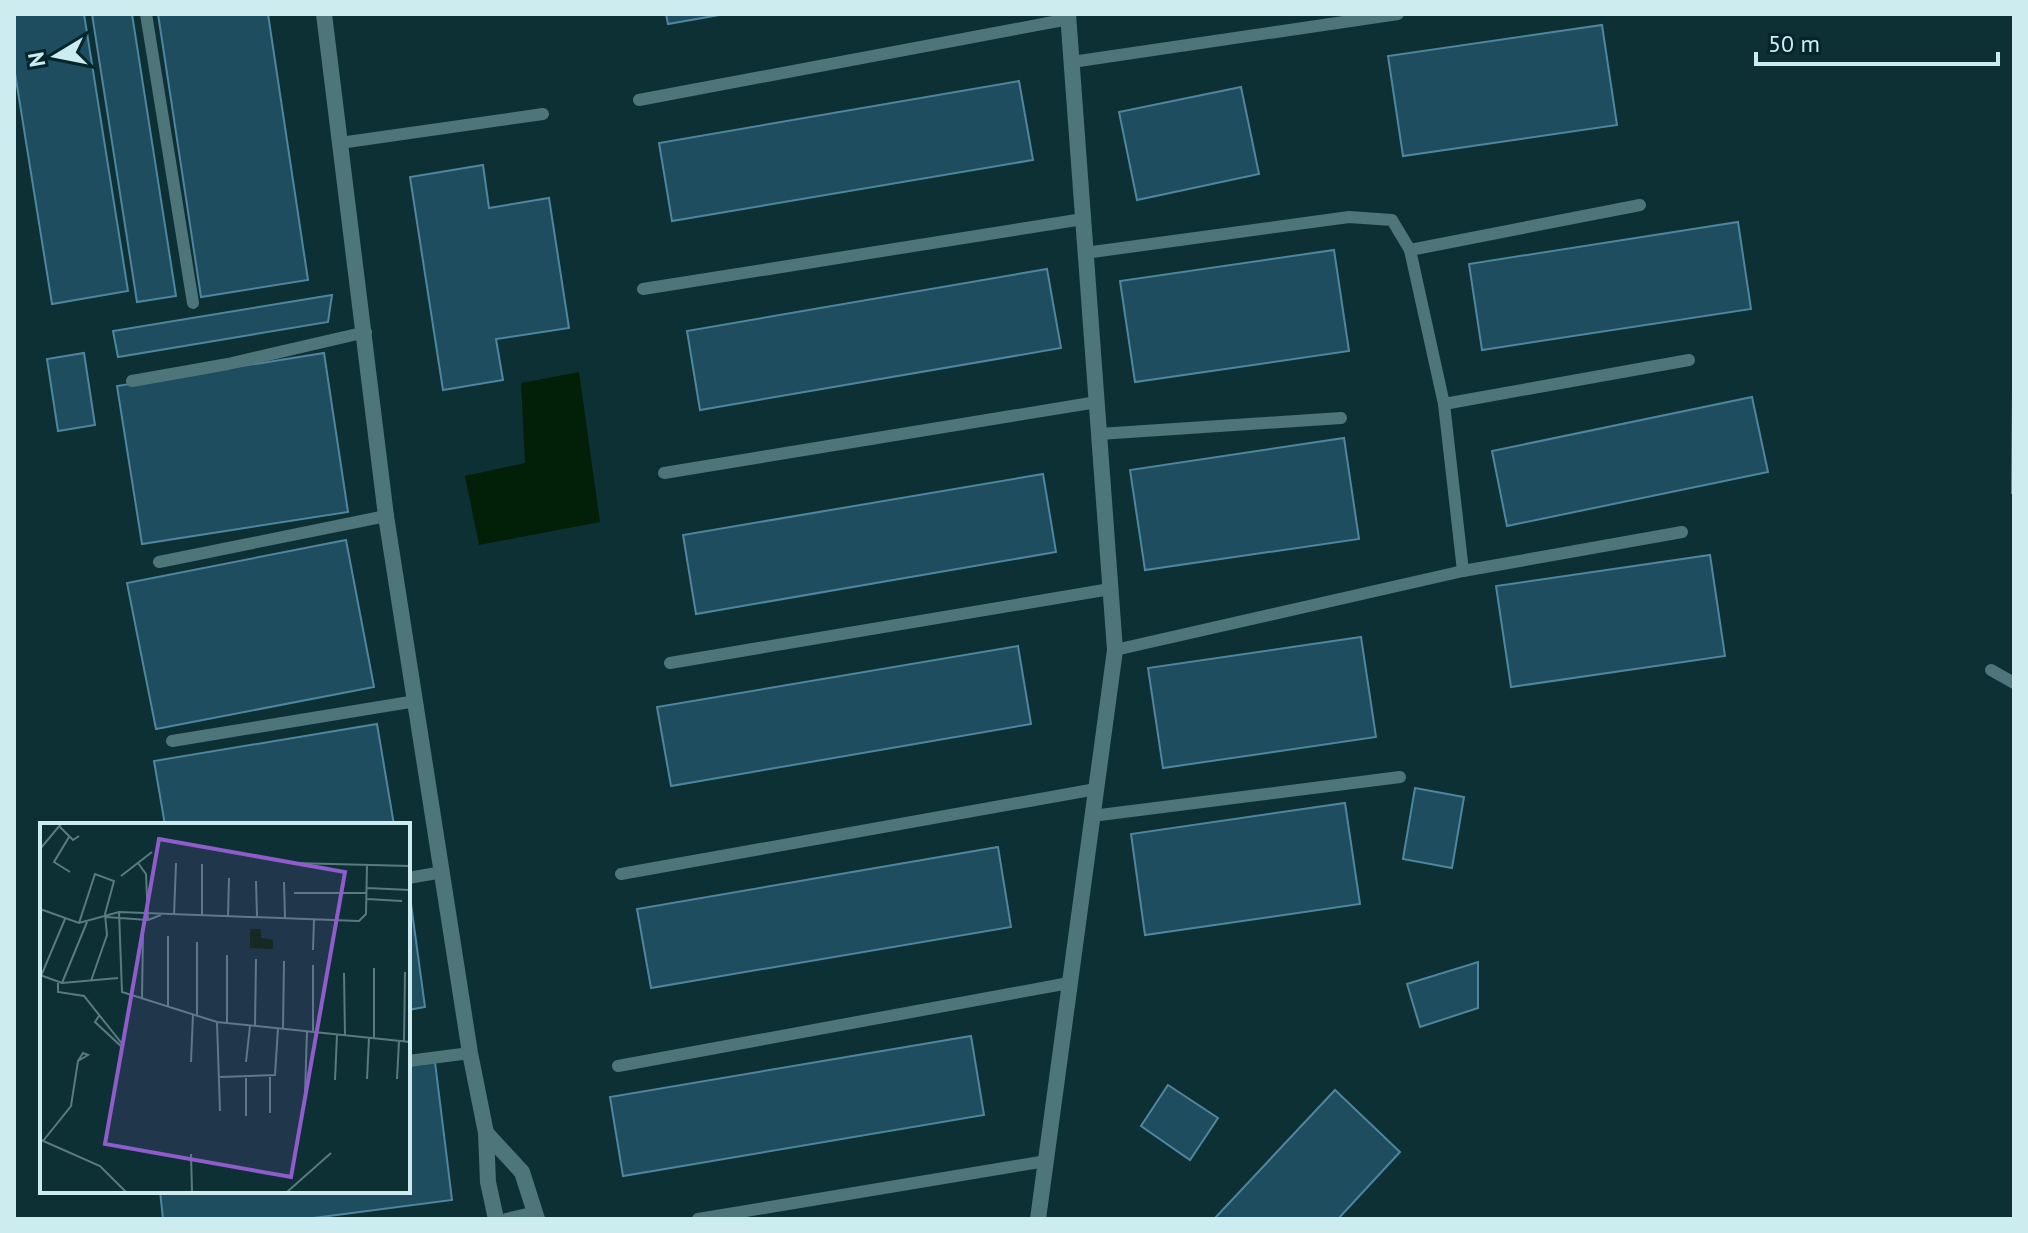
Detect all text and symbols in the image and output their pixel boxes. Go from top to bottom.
north arrow [16,16,96,96]
scale bar [1756,16,1998,66]
text: 50 m [1768,28,1820,59]
text: N [21,50,51,69]
inset map [40,823,410,1193]

